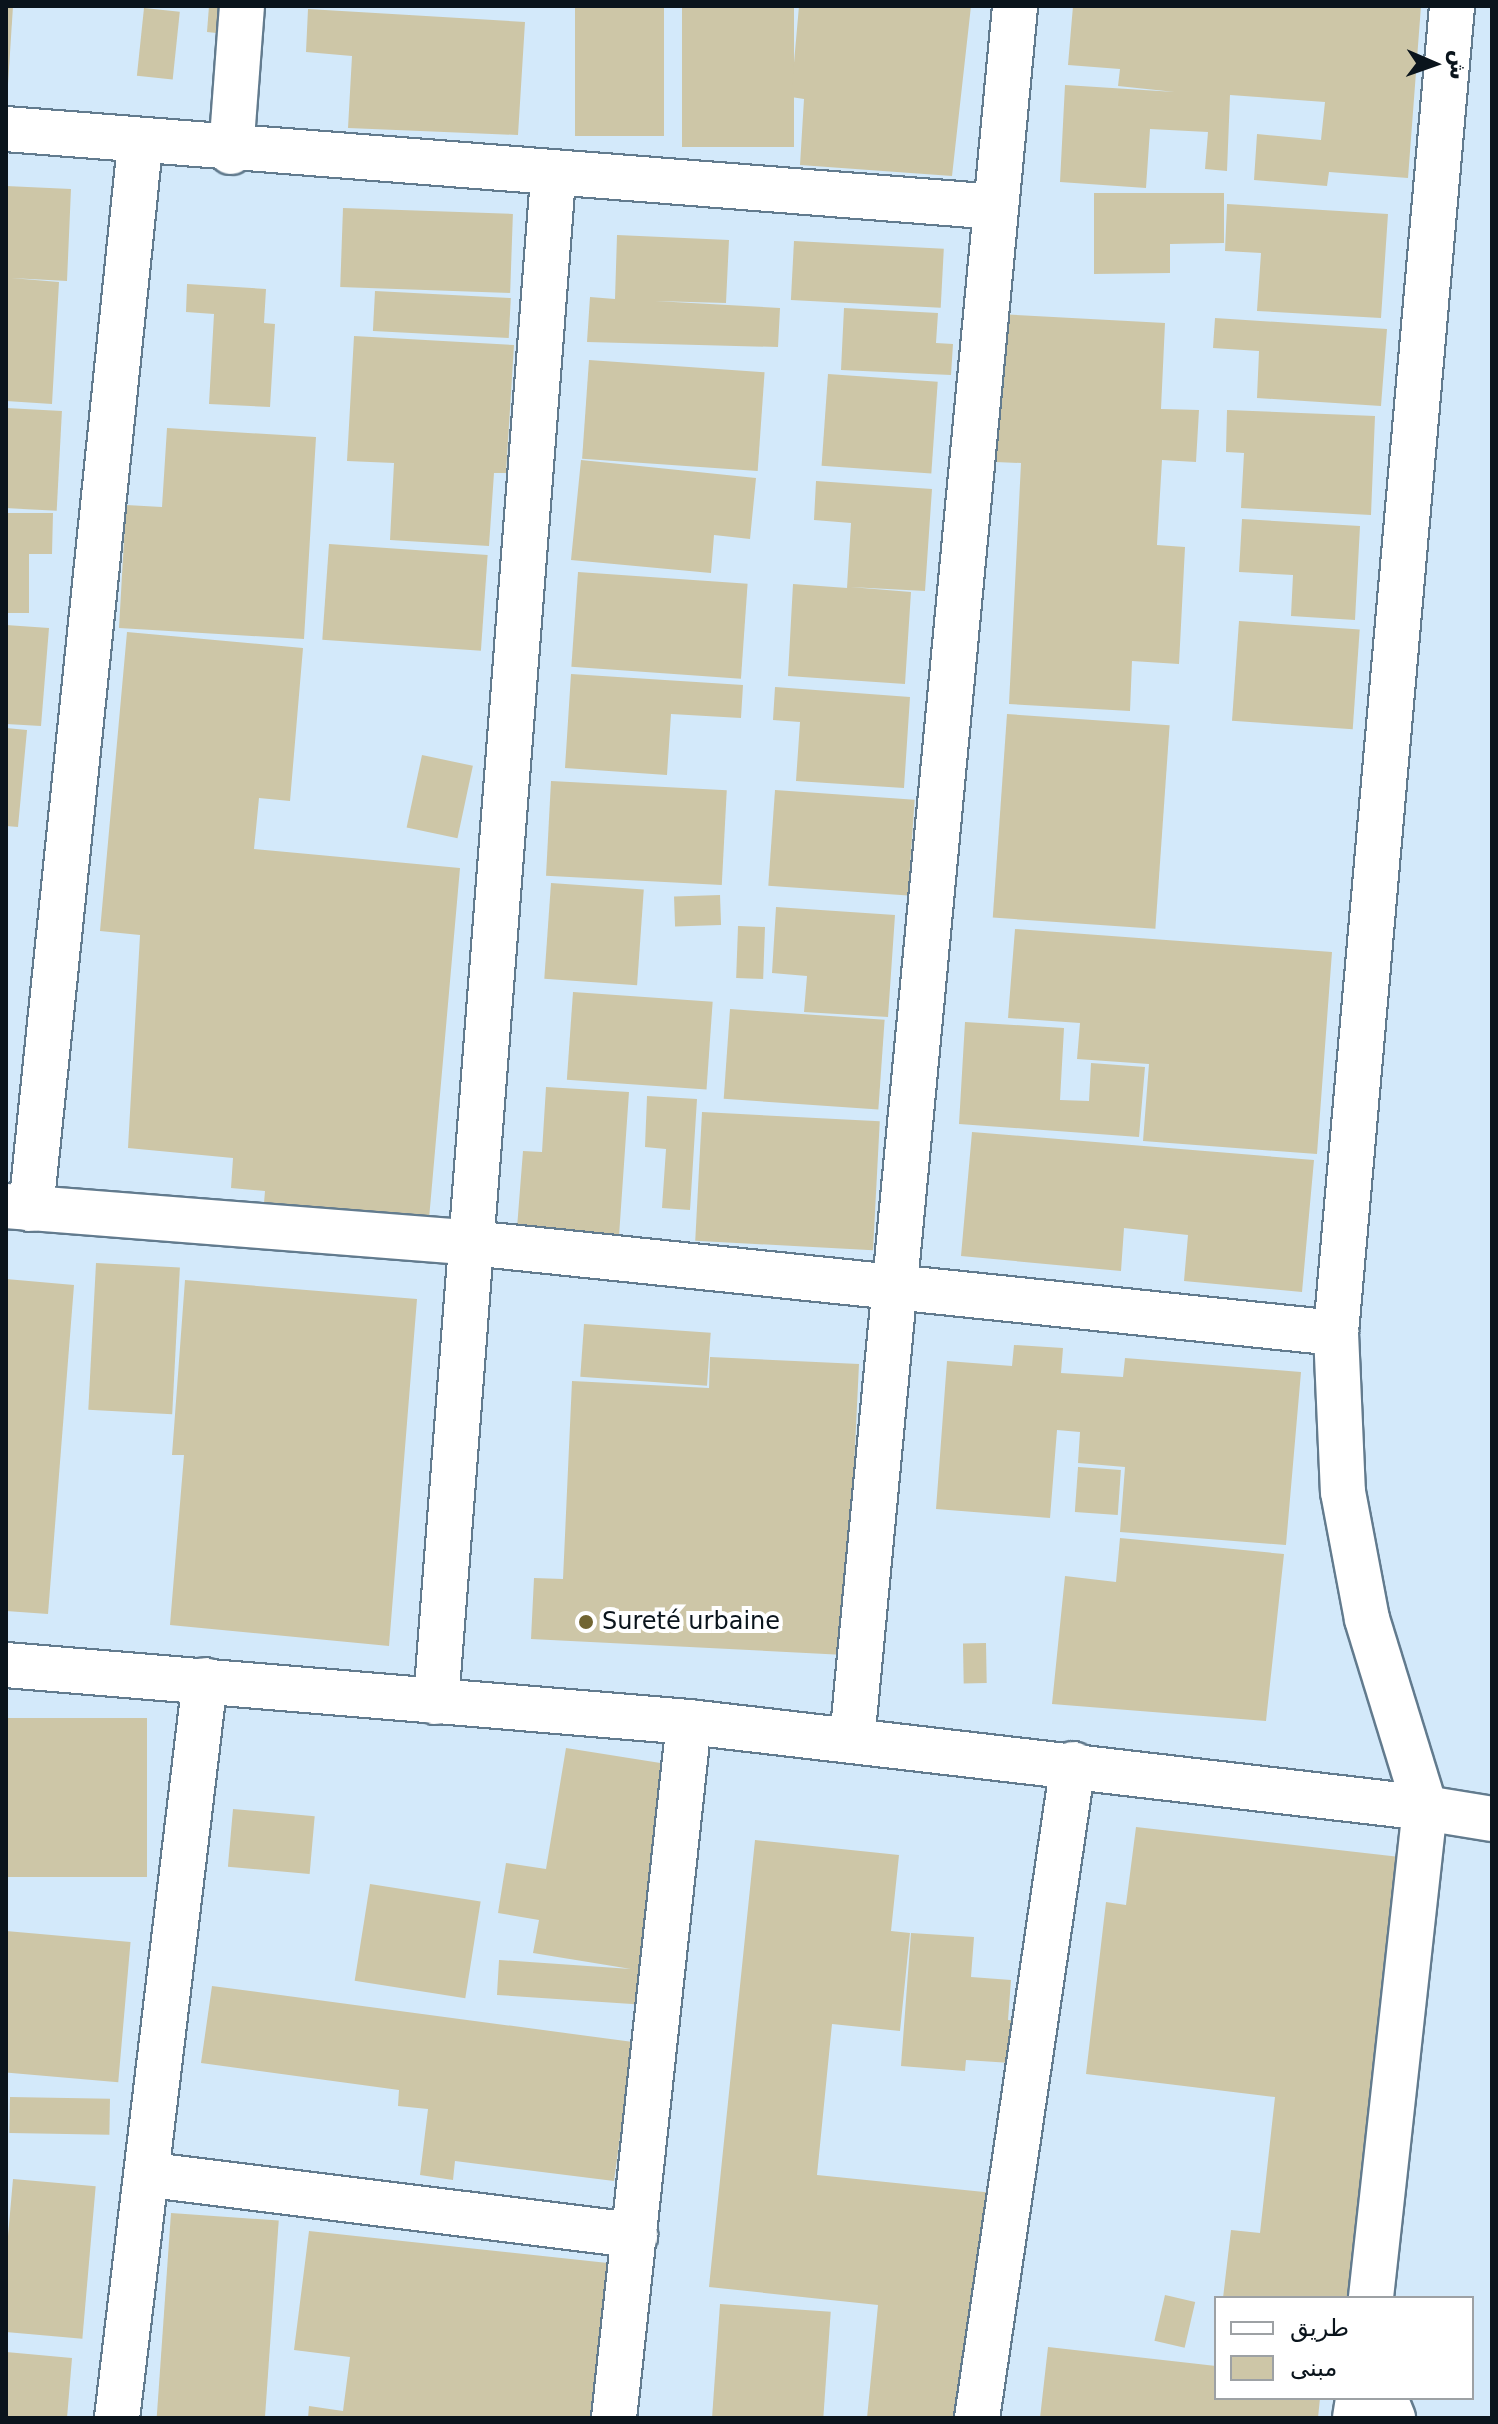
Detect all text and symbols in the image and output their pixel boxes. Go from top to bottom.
north arrow [1394,24,1474,104]
text: ش [1445,49,1472,80]
place label: Sureté urbaine [602,1608,780,1636]
marker: Sureté urbaine [577,1613,595,1631]
legend [1214,2296,1474,2400]
text: طريق [1290,2314,1349,2342]
text: مبنى [1290,2354,1337,2382]

